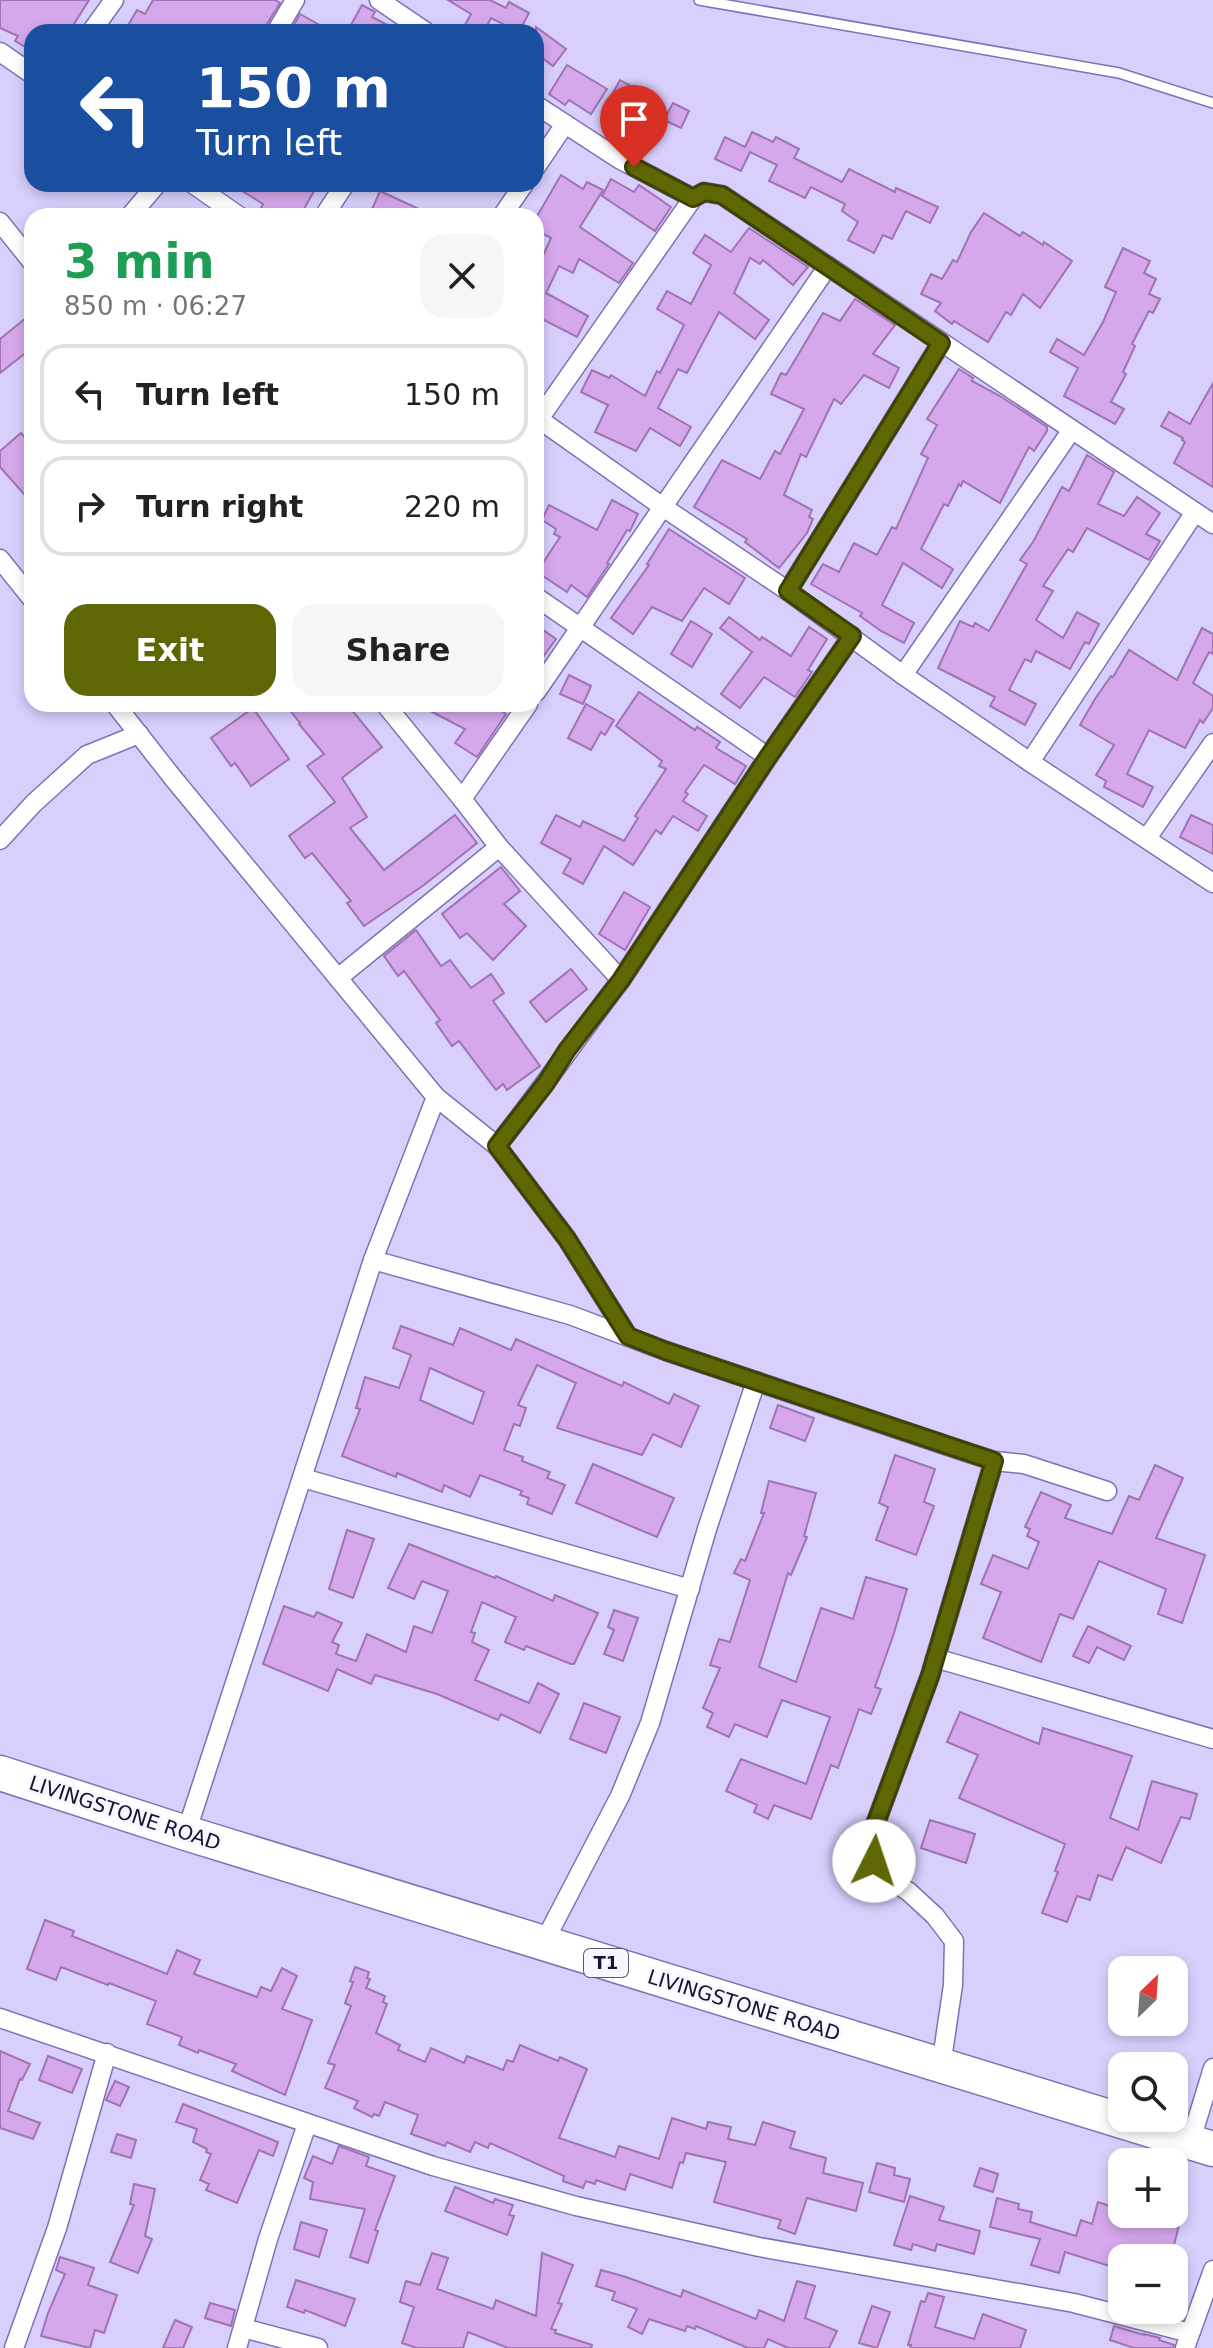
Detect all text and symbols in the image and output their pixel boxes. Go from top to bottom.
text: 150 m [196,55,391,120]
icon: left [64,56,168,160]
pin [600,85,668,167]
icon: arrive [612,97,656,141]
text: Turn left [196,122,342,163]
text: 3 min [64,233,215,289]
button: close [420,234,504,318]
text: 850 m · 06:27 [64,291,247,321]
icon: left [68,372,112,416]
text: Turn left [136,377,279,412]
text: 150 m [404,377,500,412]
icon: right [68,484,112,528]
text: Turn right [136,489,303,524]
text: 220 m [404,489,500,524]
button: Exit [64,604,276,696]
button: Share [292,604,504,696]
street label: LIVINGSTONE ROAD [26,1771,224,1855]
position arrow [832,1819,916,1903]
road number: T1 [584,1949,628,1977]
north arrow [1108,1956,1188,2036]
map controls [1108,1956,1188,2324]
street label: LIVINGSTONE ROAD [645,1964,843,2046]
button: search [1108,2052,1188,2132]
button: + [1108,2148,1188,2228]
button: − [1108,2244,1188,2324]

